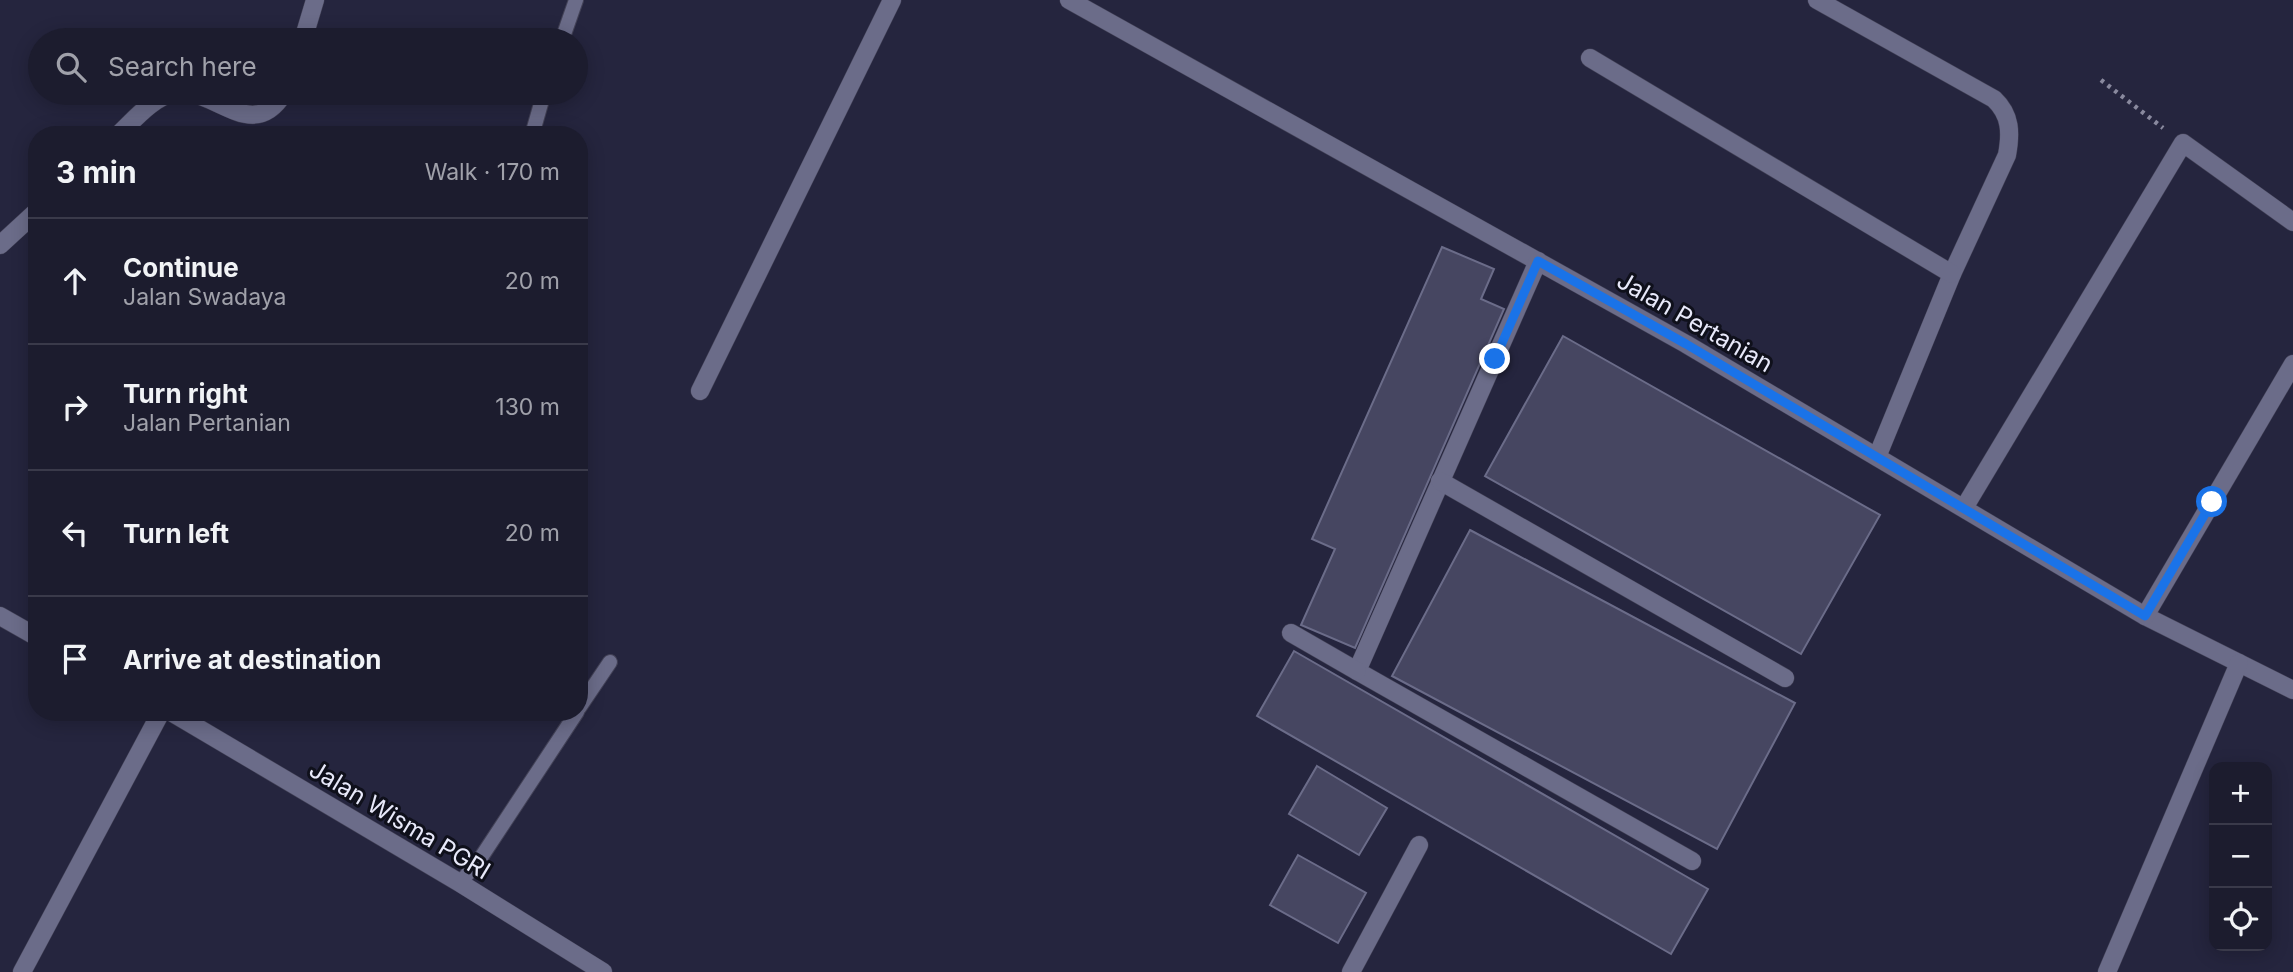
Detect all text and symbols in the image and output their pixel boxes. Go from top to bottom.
search box [28,28,588,105]
icon: search [52,48,90,86]
text: Search here [108,51,257,82]
text: 3 min [56,154,137,190]
text: Walk · 170 m [425,158,560,186]
text: Continue [123,252,239,283]
icon: ahead [56,262,94,300]
street label: Jalan Pertanian [1612,266,1778,378]
text: 20 m [505,267,560,295]
text: Jalan Swadaya [123,283,286,311]
route end [1479,343,1510,374]
text: Turn right [123,378,248,409]
icon: right [56,388,94,426]
text: 130 m [495,393,560,421]
text: Jalan Pertanian [123,409,291,437]
route start [2196,486,2227,517]
icon: left [56,514,94,552]
text: Turn left [123,518,229,549]
text: 20 m [505,519,560,547]
icon: arrive [56,640,94,678]
text: Arrive at destination [123,644,382,675]
street label: Jalan Wisma PGRI [304,755,496,885]
map controls [2209,762,2272,951]
button: + [2209,762,2272,825]
button: − [2209,825,2272,888]
button: locate [2209,888,2272,951]

